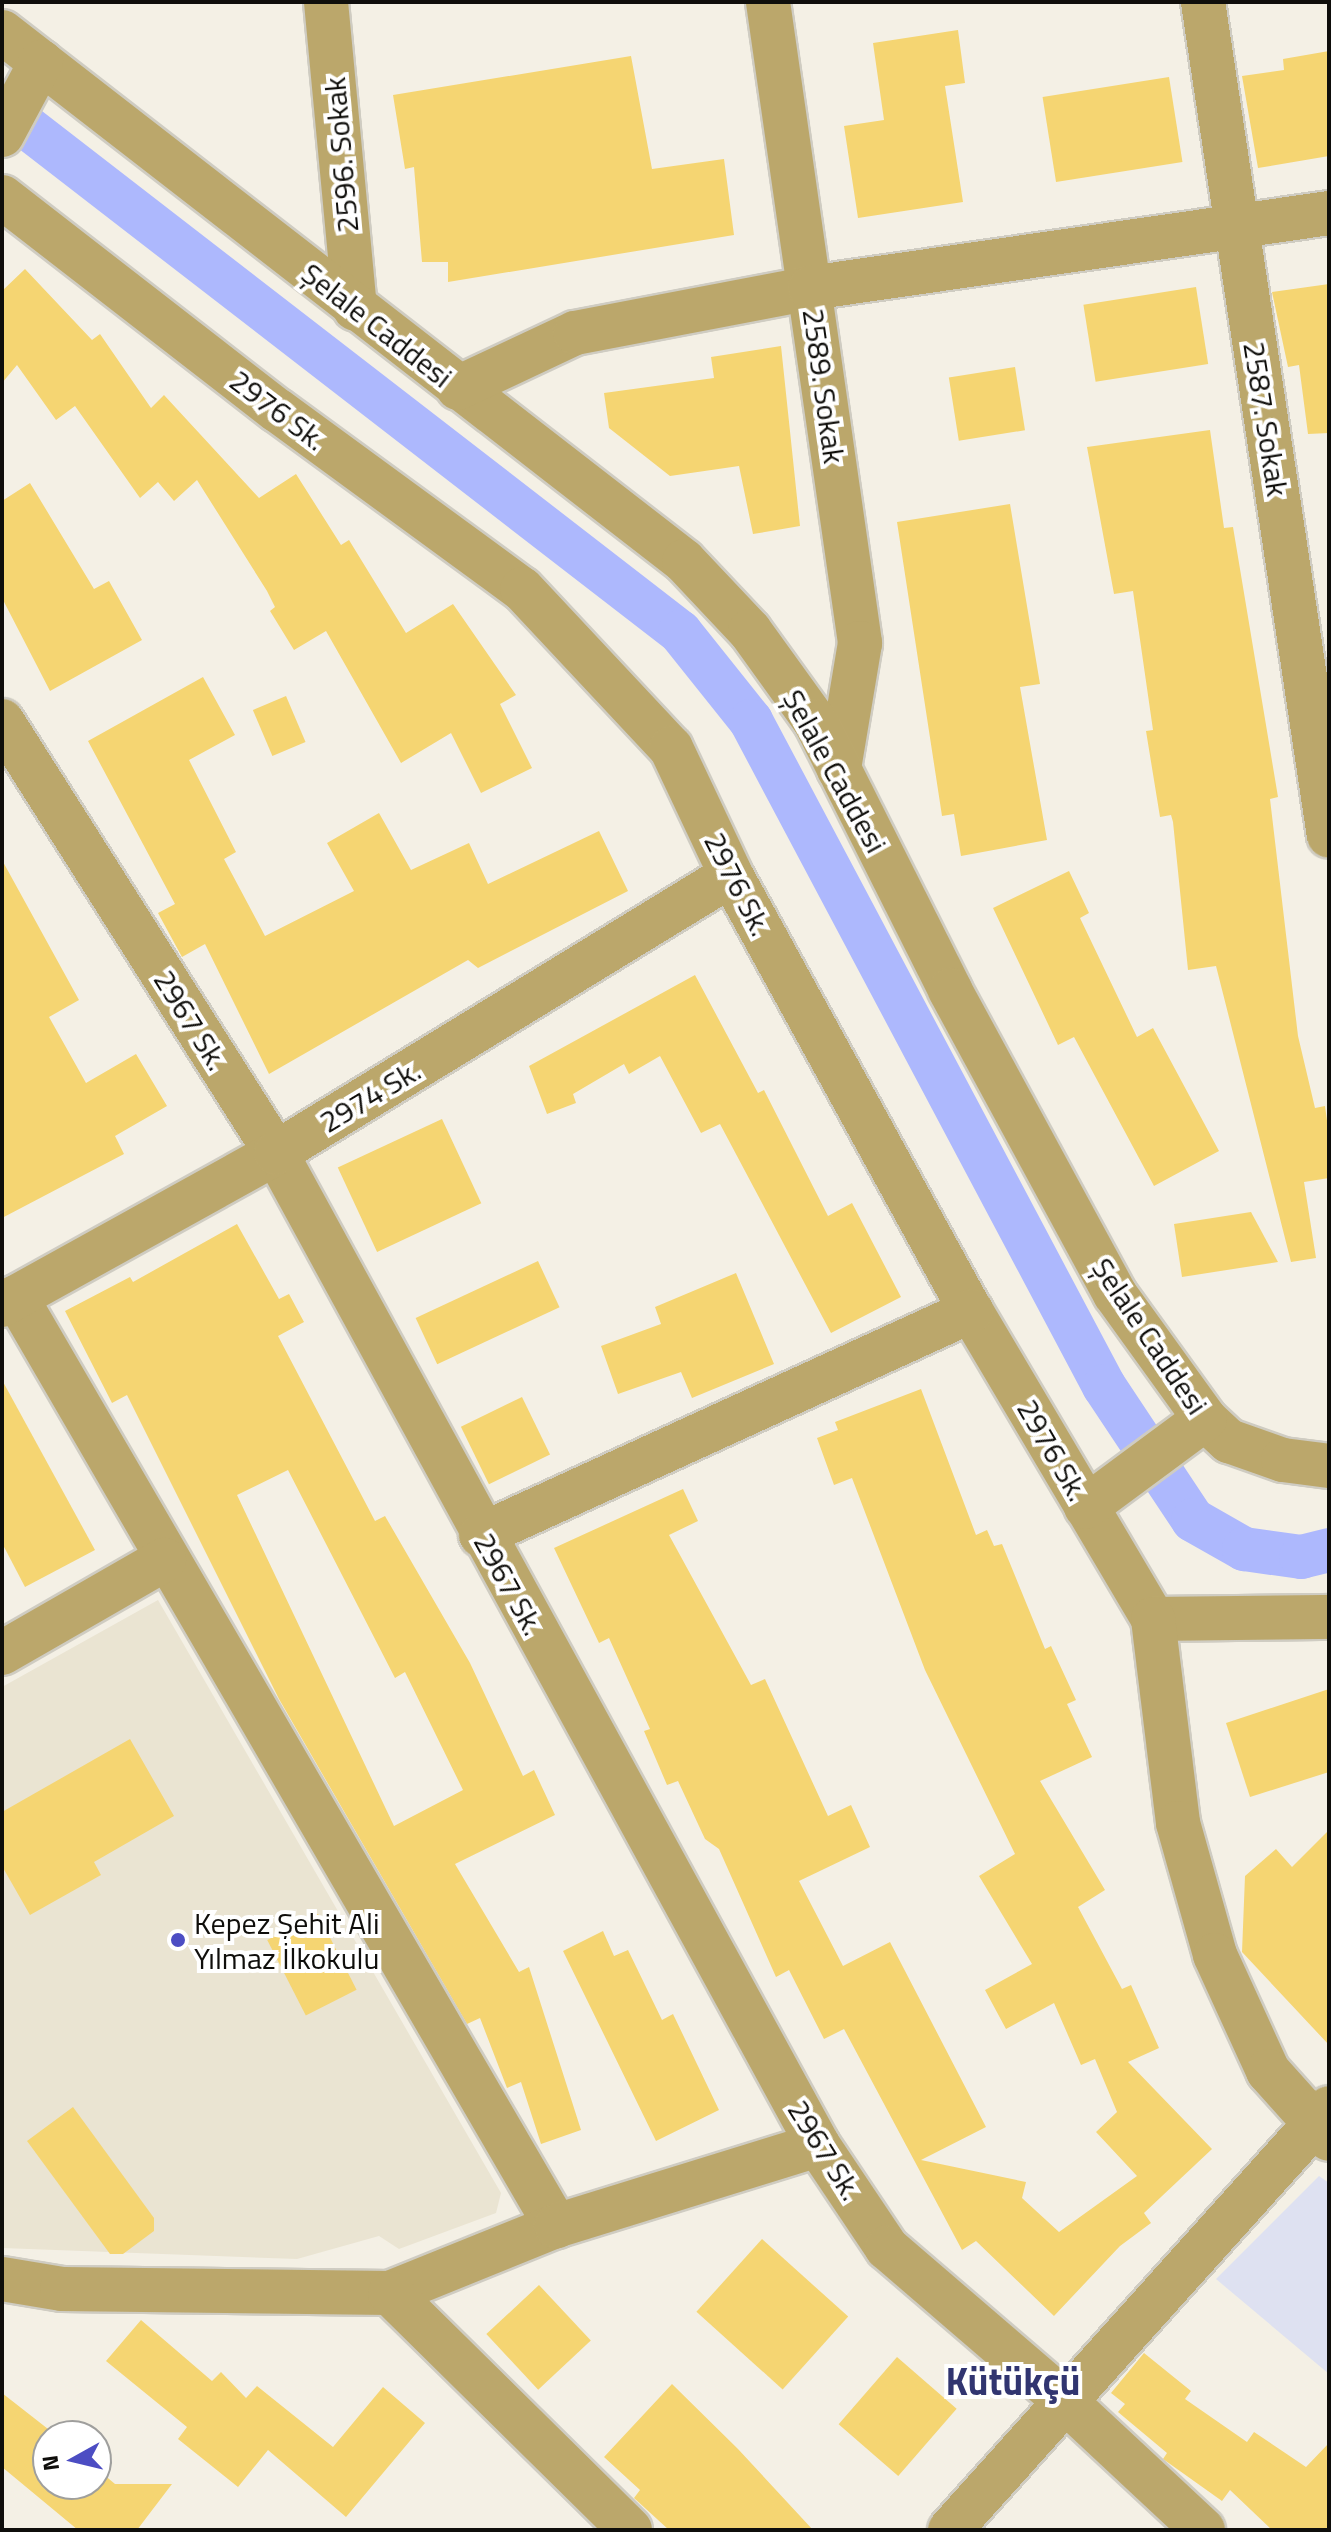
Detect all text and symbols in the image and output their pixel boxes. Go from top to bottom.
street label: 2596. Sokak [316,76,366,234]
street label: Şelale Caddesi [295,255,459,395]
street label: 2589. Sokak [795,306,853,466]
street label: 2587. Sokak [1236,339,1296,499]
street label: 2976 Sk. [223,362,333,458]
street label: Şelale Caddesi [775,683,895,859]
street label: 2976 Sk. [697,826,779,942]
street label: 2967 Sk. [146,963,236,1077]
street label: 2974 Sk. [313,1052,427,1140]
street label: Şelale Caddesi [1085,1251,1215,1421]
street label: 2976 Sk. [1010,1393,1096,1507]
street label: 2967 Sk. [466,1527,552,1641]
place label: Kepez Şehit Ali Yılmaz İlkokulu [194,1905,380,1976]
marker: Kepez Şehit Ali Yılmaz İlkokulu [169,1931,187,1949]
street label: 2967 Sk. [780,2093,870,2207]
district label: Kütükçü [946,2359,1080,2405]
north arrow [32,2420,112,2500]
text: N [32,2453,68,2473]

